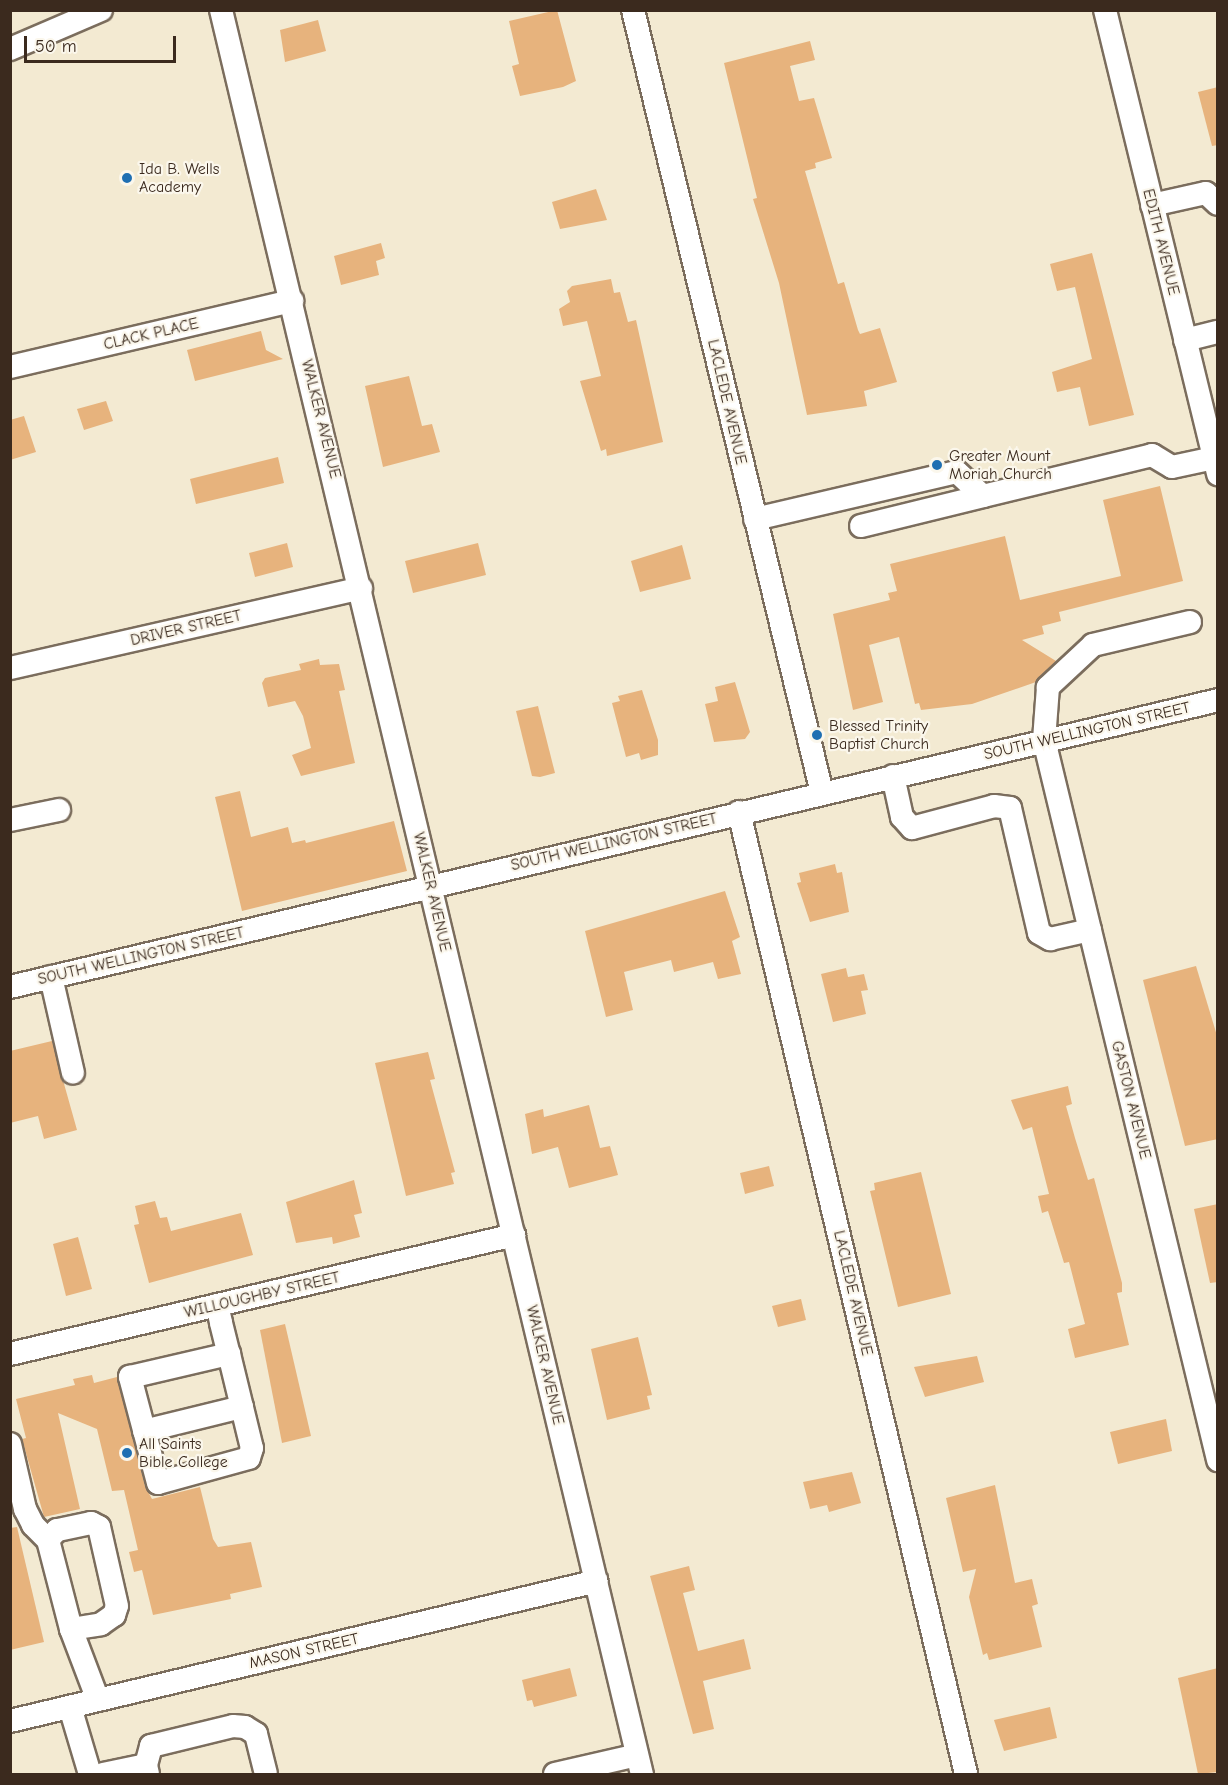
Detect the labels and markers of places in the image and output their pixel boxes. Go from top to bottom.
place label: Ida B. Wells Academy [139,159,220,197]
marker: Ida B. Wells Academy [120,171,134,185]
place label: Greater Mount Moriah Church [949,446,1052,484]
marker: Greater Mount Moriah Church [930,458,944,472]
place label: Blessed Trinity Baptist Church [829,716,929,754]
marker: Blessed Trinity Baptist Church [810,728,824,742]
place label: All Saints Bible College [139,1434,228,1472]
marker: All Saints Bible College [120,1446,134,1460]

